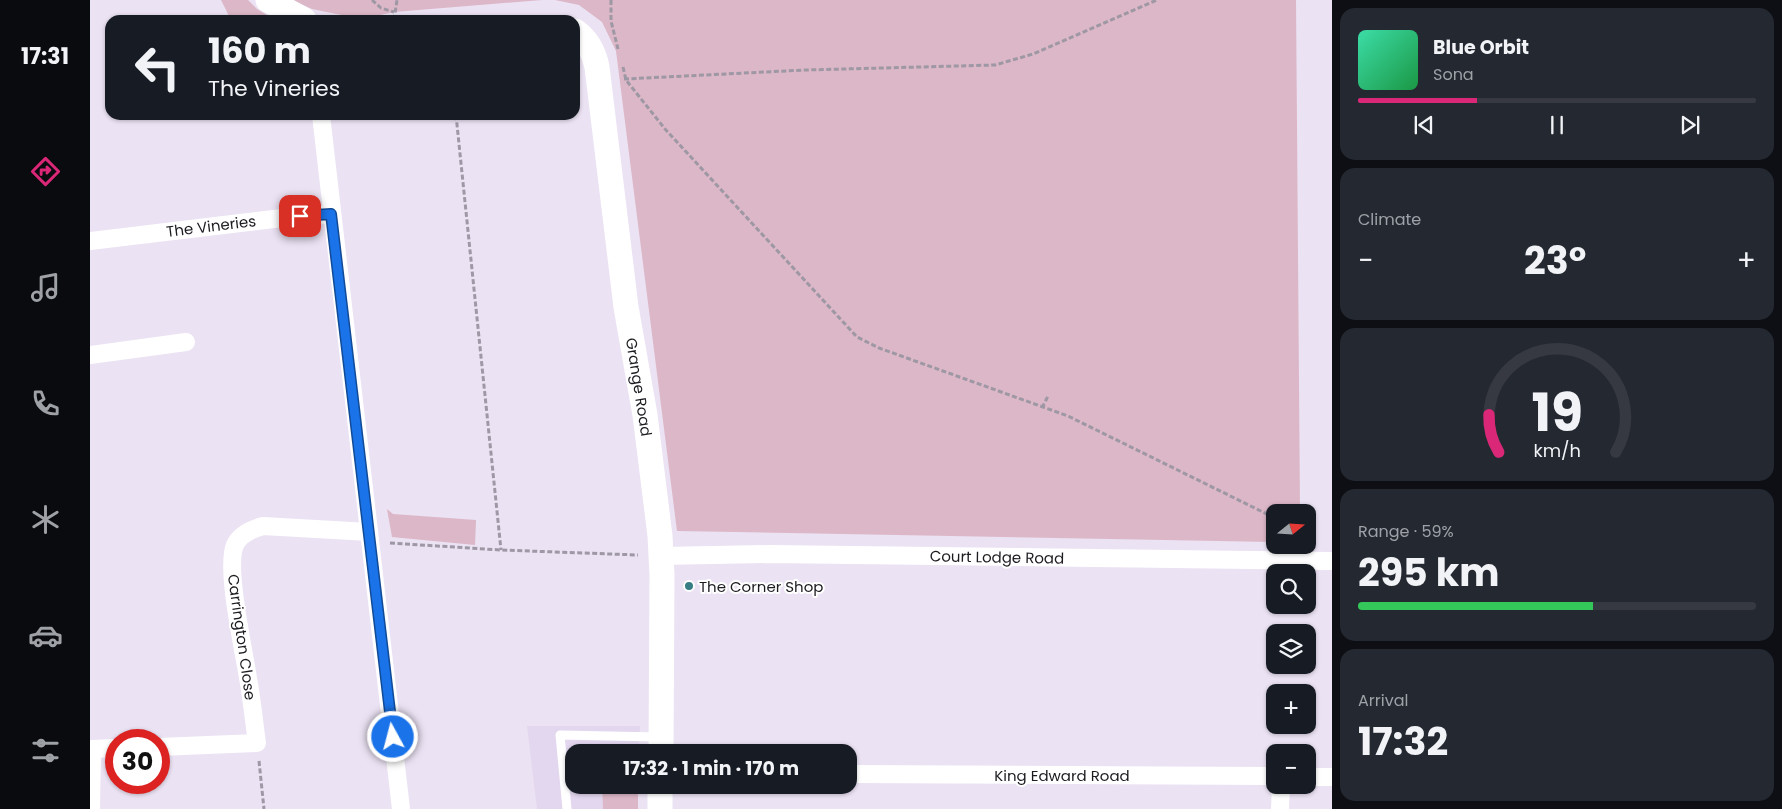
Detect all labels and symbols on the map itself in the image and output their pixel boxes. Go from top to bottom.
pin [279,195,321,237]
street label: The Vineries [165,210,257,242]
street label: Grange Road [621,336,657,438]
north arrow [1266,504,1316,554]
street label: Court Lodge Road [930,545,1064,569]
street label: Carrington Close [223,573,261,701]
place label: The Corner Shop [699,576,823,597]
marker: The Corner Shop [683,580,695,592]
position arrow [366,710,418,762]
speed limit sign: 30 [105,729,170,794]
street label: King Edward Road [994,765,1130,786]

